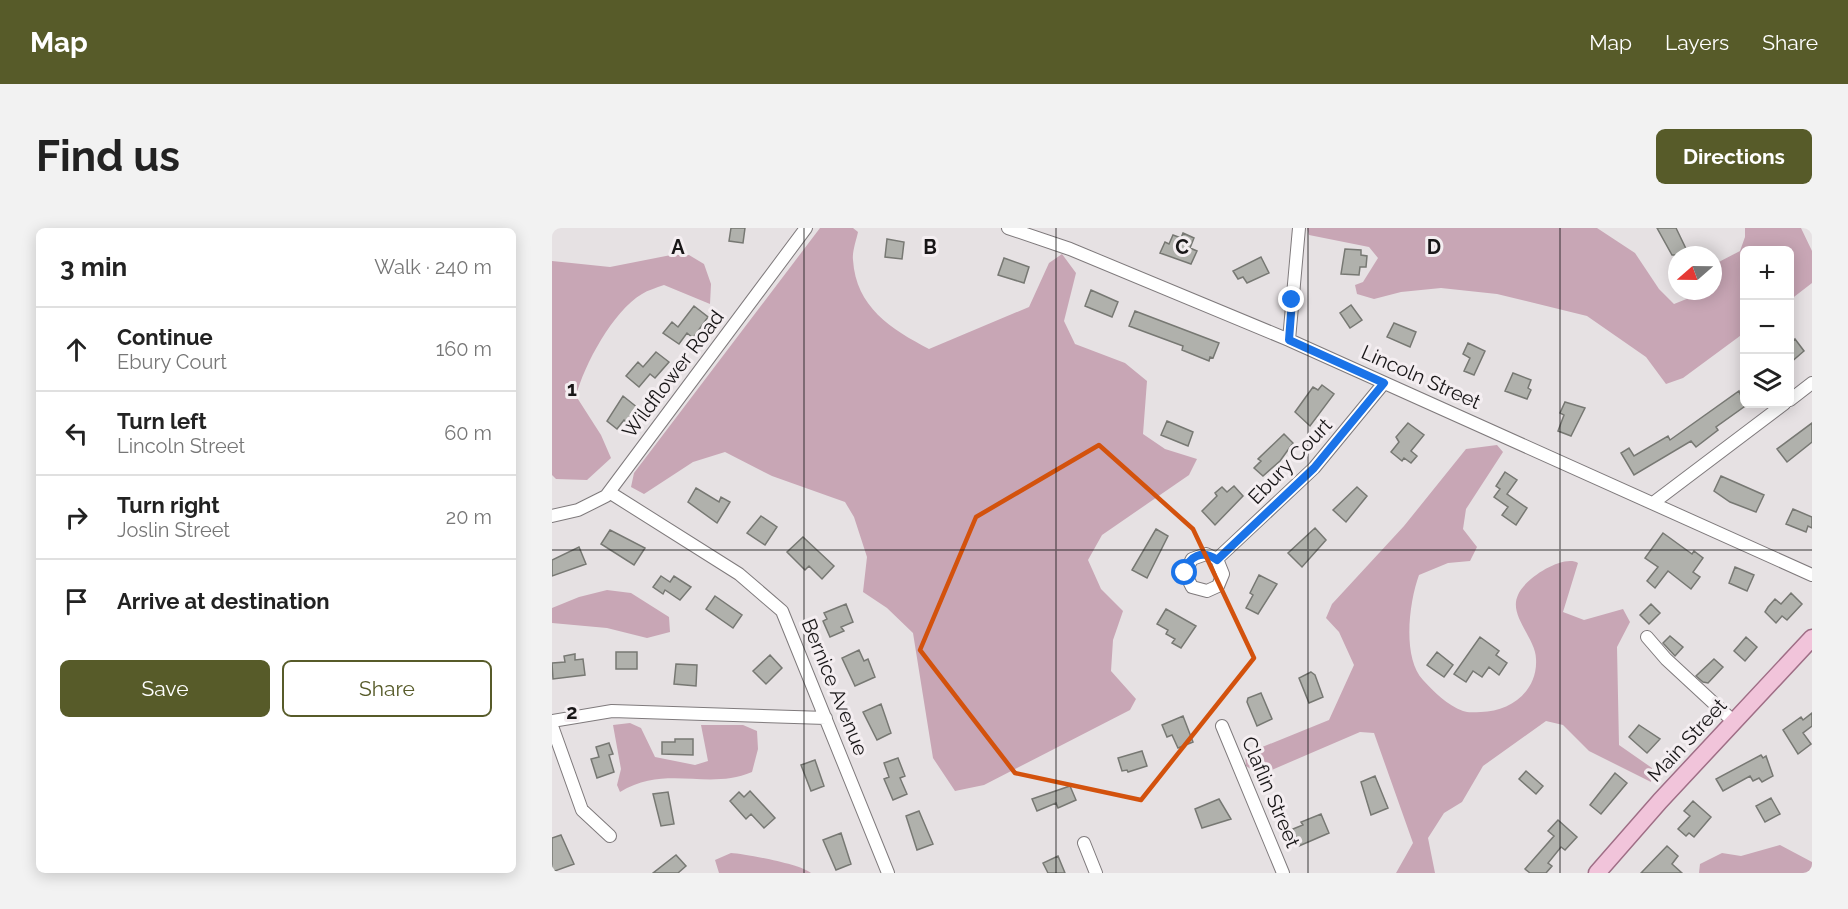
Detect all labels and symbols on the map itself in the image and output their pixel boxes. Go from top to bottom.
text: A [671,235,685,259]
text: B [923,235,937,259]
text: C [1175,235,1189,259]
text: D [1427,235,1441,259]
north arrow [1668,246,1722,300]
route end [1278,286,1304,312]
street label: Wildflower Road [617,305,729,443]
street label: Lincoln Street [1358,340,1485,414]
text: 1 [567,377,577,401]
street label: Ebury Court [1243,413,1337,509]
route start [1171,559,1197,585]
street label: Bernice Avenue [797,615,873,759]
street label: Main Street [1642,693,1732,787]
text: 2 [566,700,578,724]
street label: Claflin Street [1237,733,1305,851]

